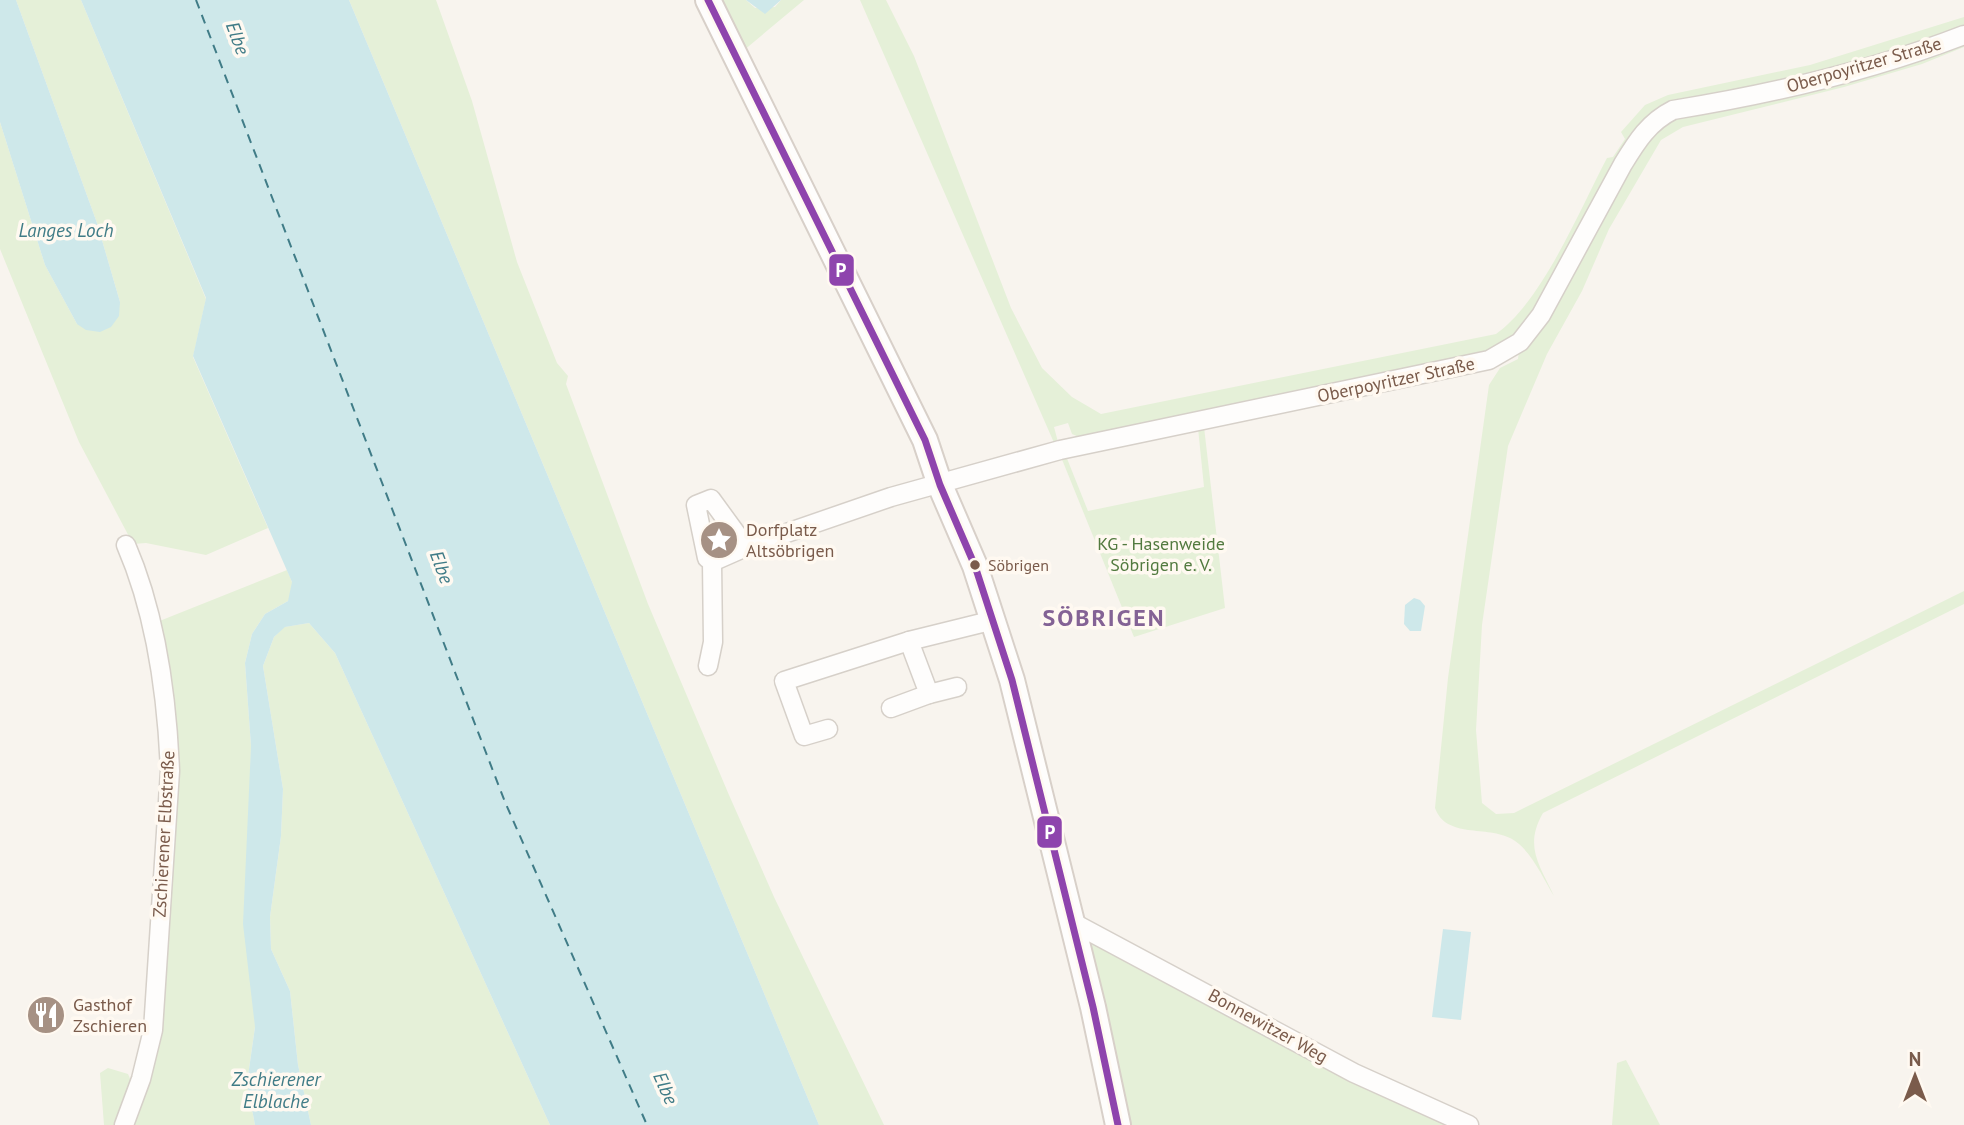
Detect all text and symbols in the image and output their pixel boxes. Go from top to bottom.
water label: Elbe [221,18,255,58]
street label: Oberpoyritzer Straße [1784,31,1944,98]
water label: Langes Loch [18,218,114,242]
line badge: P [828,253,855,287]
text: P [836,258,847,282]
street label: Oberpoyritzer Straße [1315,352,1477,407]
place label: Dorfplatz Altsöbrigen [746,518,834,562]
place icon: Dorfplatz Altsöbrigen [698,519,740,561]
park label: KG - Hasenweide Söbrigen e. V. [1097,532,1225,576]
water label: Elbe [425,547,459,587]
place label: Söbrigen [988,555,1049,575]
marker: Söbrigen [968,558,982,572]
district label: SÖBRIGEN [1042,602,1166,633]
street label: Zschierener Elbstraße [148,750,179,918]
line badge: P [1036,815,1063,849]
text: P [1045,820,1056,844]
street label: Bonnewitzer Weg [1204,983,1332,1068]
place label: Gasthof Zschieren [73,993,147,1037]
restaurant icon: Gasthof Zschieren [25,994,67,1036]
north arrow [1880,1041,1950,1111]
text: N [1909,1047,1921,1071]
water label: Zschierener Elblache [230,1067,322,1113]
water label: Elbe [648,1068,684,1108]

